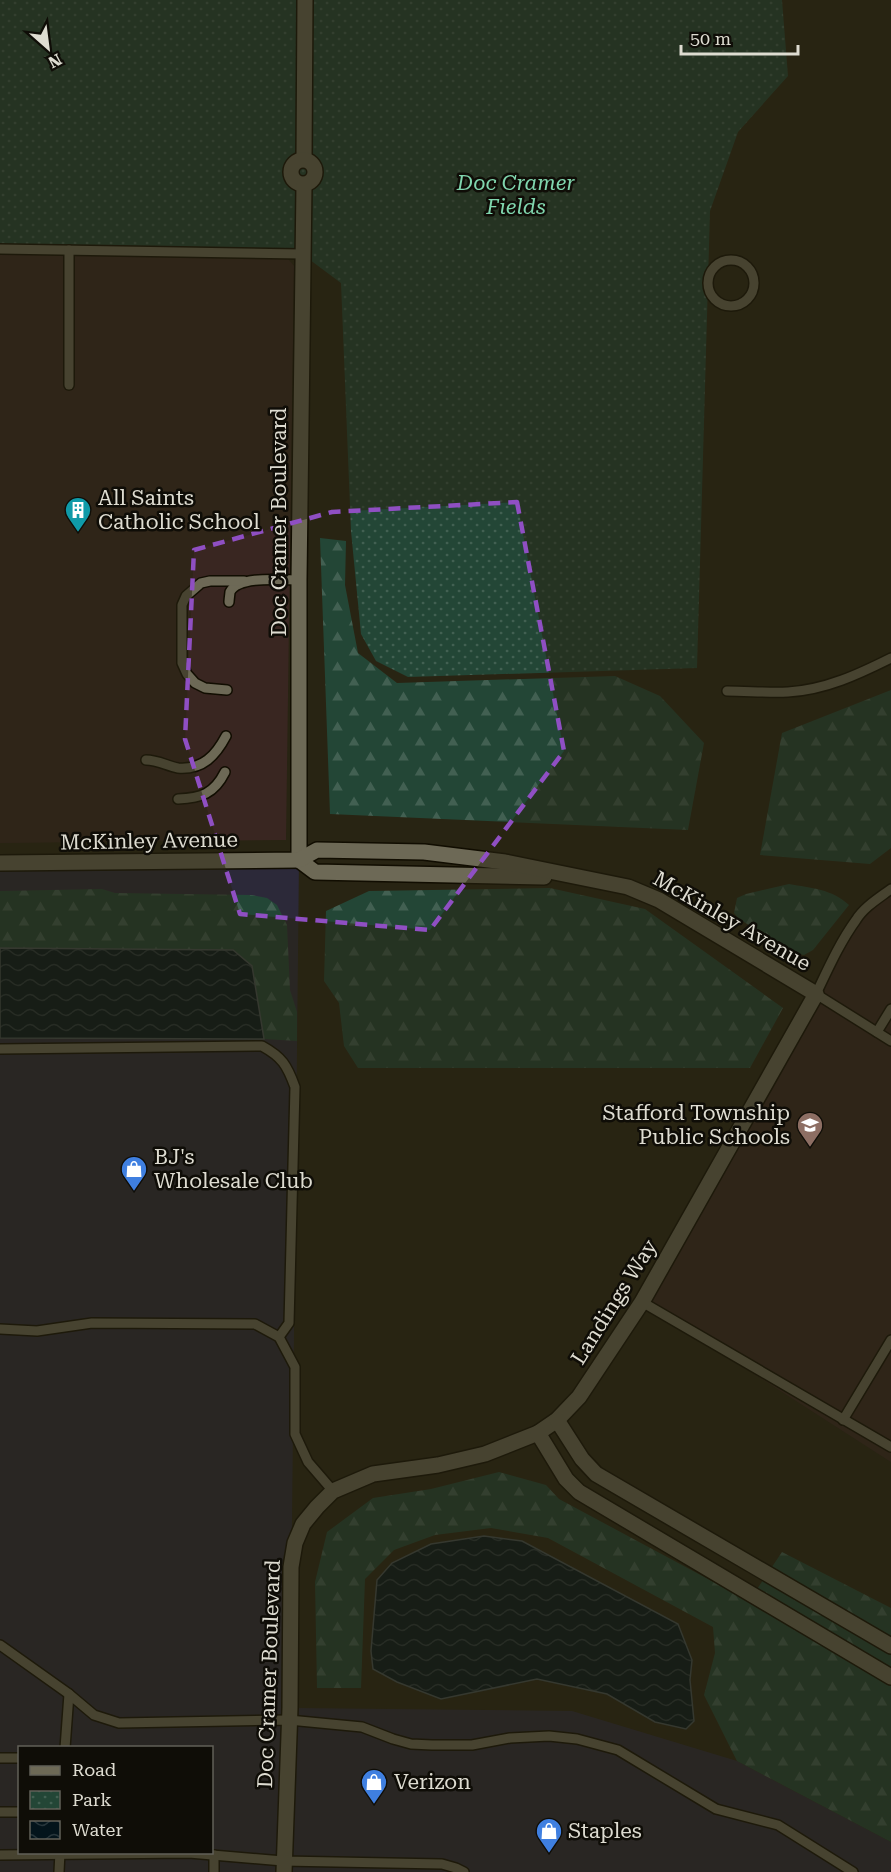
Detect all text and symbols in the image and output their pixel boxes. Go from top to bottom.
north arrow [18,18,78,78]
scale bar [681,18,798,56]
text: 50 m [690,28,731,49]
text: N [45,50,65,72]
park label: Doc Cramer Fields [456,171,575,219]
street label: Doc Cramer Boulevard [267,407,291,636]
place label: All Saints Catholic School [98,486,260,534]
building icon: All Saints Catholic School [63,495,93,533]
street label: McKinley Avenue [60,827,238,855]
street label: McKinley Avenue [649,866,815,976]
place label: Stafford Township Public Schools [603,1101,790,1149]
school or university icon: Stafford Township Public Schools [795,1110,825,1148]
place label: BJ's Wholesale Club [154,1145,313,1193]
shop icon: BJ's Wholesale Club [119,1154,149,1192]
street label: Landings Way [566,1235,662,1369]
street label: Doc Cramer Boulevard [253,1559,285,1789]
legend [18,1746,213,1854]
text: Road [72,1759,117,1780]
shop icon: Verizon [359,1767,389,1805]
place label: Verizon [394,1770,471,1794]
text: Park [72,1789,112,1810]
shop icon: Staples [534,1816,564,1854]
text: Water [72,1819,123,1840]
place label: Staples [568,1819,642,1843]

